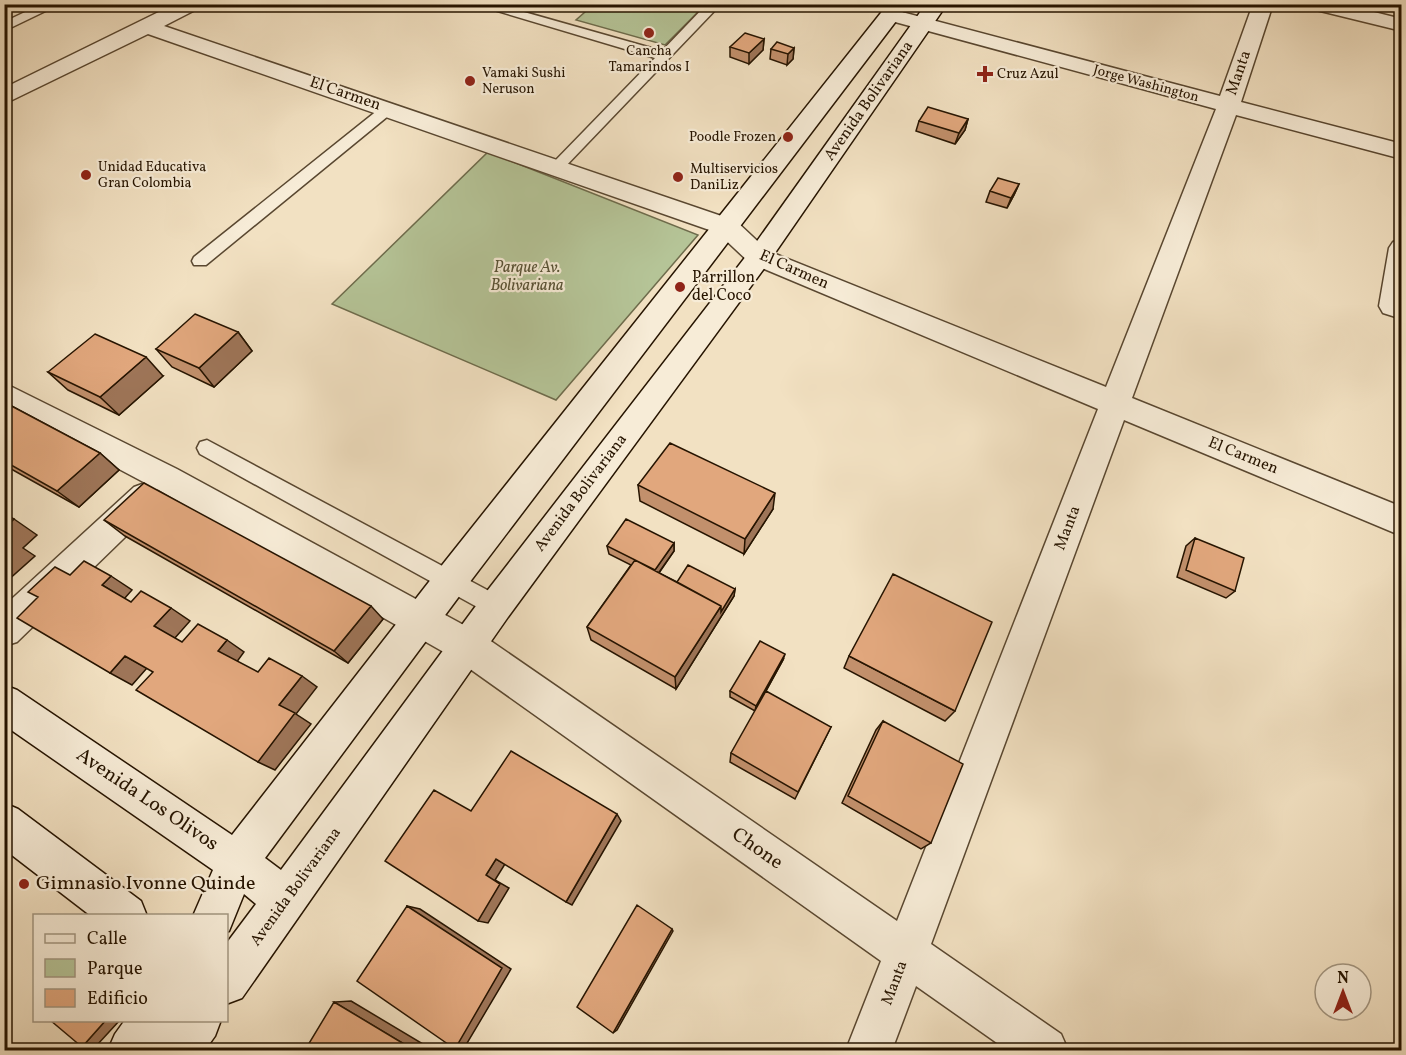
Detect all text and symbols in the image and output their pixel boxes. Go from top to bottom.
marker: Cancha Tamarindos I [642,26,656,40]
street label: Avenida Bolivariana [819,36,919,166]
place label: Cancha Tamarindos I [608,42,690,77]
street label: Manta [1221,48,1257,98]
street label: Jorge Washington [1091,61,1201,107]
place label: Vamaki Sushi Neruson [482,64,566,99]
place label: Cruz Azul [997,65,1059,84]
marker: Cruz Azul [978,67,992,81]
street label: El Carmen [306,72,384,116]
marker: Vamaki Sushi Neruson [463,74,477,88]
place label: Poodle Frozen [689,128,776,147]
marker: Poodle Frozen [781,130,795,144]
place label: Unidad Educativa Gran Colombia [98,158,206,193]
place label: Multiservicios DaniLiz [690,160,778,195]
marker: Unidad Educativa Gran Colombia [79,168,93,182]
marker: Multiservicios DaniLiz [671,170,685,184]
street label: El Carmen [756,245,832,295]
park label: Parque Av. Bolivariana [490,257,564,297]
place label: Parrillon del Coco [692,267,755,307]
marker: Parrillon del Coco [673,280,687,294]
street label: Avenida Bolivariana [529,430,633,556]
street label: El Carmen [1205,432,1281,480]
street label: Manta [1049,503,1087,553]
street label: Avenida Los Olivos [70,742,224,858]
street label: Chone [726,821,788,877]
street label: Avenida Bolivariana [245,823,347,951]
place label: Gimnasio Ivonne Quinde [36,870,256,898]
marker: Gimnasio Ivonne Quinde [17,877,31,891]
legend [33,914,228,1022]
text: Calle [87,927,127,952]
text: Parque [87,957,142,982]
street label: Manta [876,958,914,1008]
north arrow [1313,962,1373,1022]
text: N [1337,968,1349,990]
text: Edificio [87,987,148,1012]

